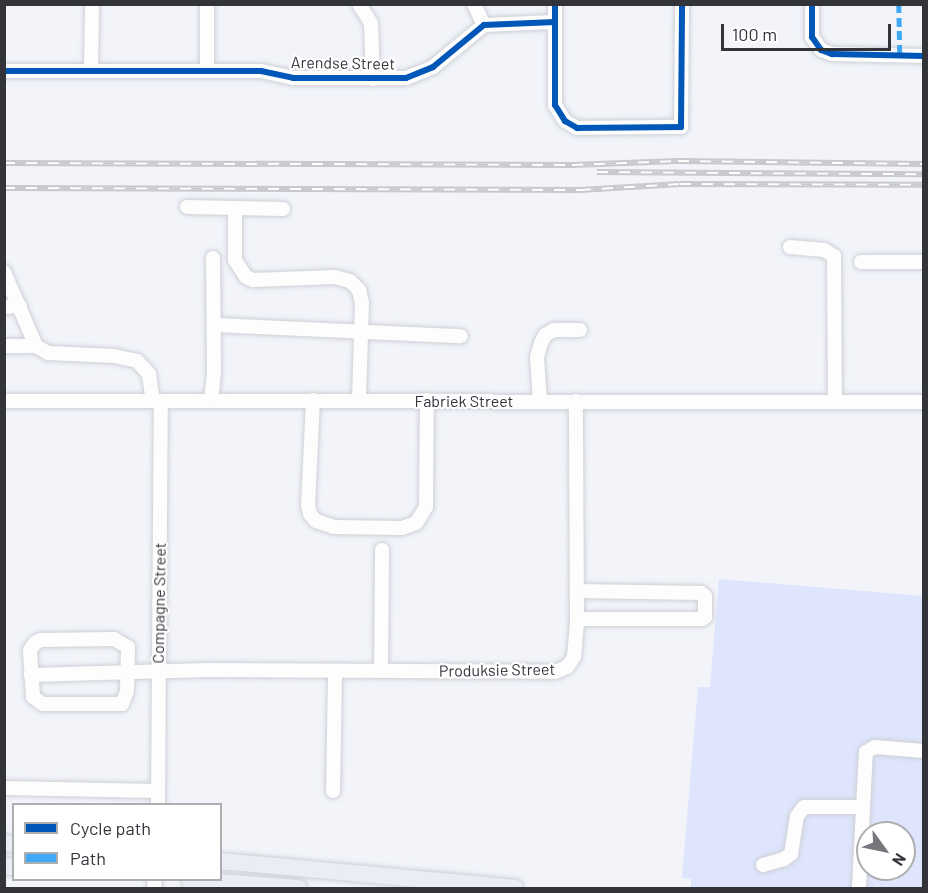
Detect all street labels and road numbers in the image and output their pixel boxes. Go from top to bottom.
street label: Arendse Street [291,52,395,74]
street label: Fabriek Street [415,391,513,411]
street label: Compagne Street [148,542,170,664]
street label: Produksie Street [439,659,555,681]

